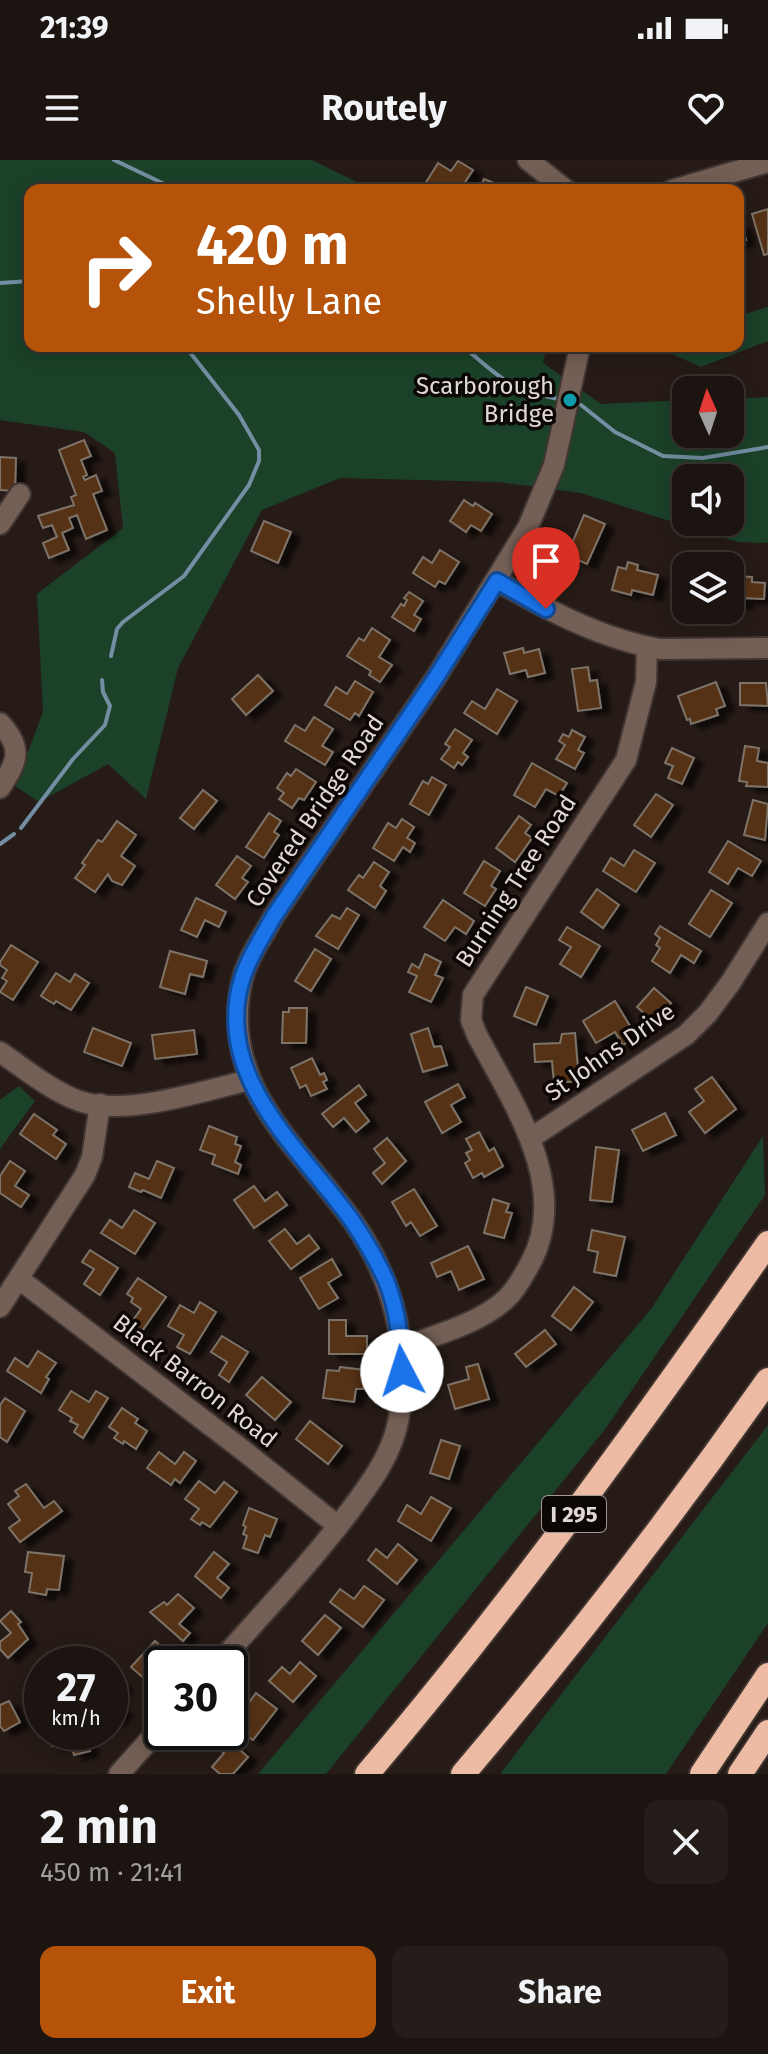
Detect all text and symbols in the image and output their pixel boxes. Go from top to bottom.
text: 21:39 [40,10,109,46]
icon: menu [40,86,84,130]
text: Routely [321,86,447,130]
icon: heart [684,86,728,130]
text: 420 m [196,212,349,279]
icon: right [64,216,168,320]
text: Shelly Lane [196,280,382,324]
place label: Scarborough Bridge [416,372,554,428]
north arrow [672,376,744,448]
map controls [672,376,744,624]
marker: Scarborough Bridge [561,391,579,409]
button: sound [672,464,744,536]
pin [512,527,580,609]
icon: arrive [524,539,568,583]
button: layers [672,552,744,624]
street label: Covered Bridge Road [240,710,390,912]
street label: Burning Tree Road [450,790,582,972]
street label: St Johns Drive [540,997,680,1107]
street label: Black Barron Road [108,1308,282,1454]
position arrow [360,1329,444,1413]
road number: I 295 [542,1496,606,1532]
speed limit sign: 30 [144,1646,248,1750]
text: 27 [57,1664,96,1712]
text: km/h [51,1706,101,1730]
text: 2 min [40,1798,158,1856]
button: close [644,1800,728,1884]
text: 450 m · 21:41 [40,1857,183,1888]
button: Exit [40,1946,376,2038]
button: Share [392,1946,728,2038]

